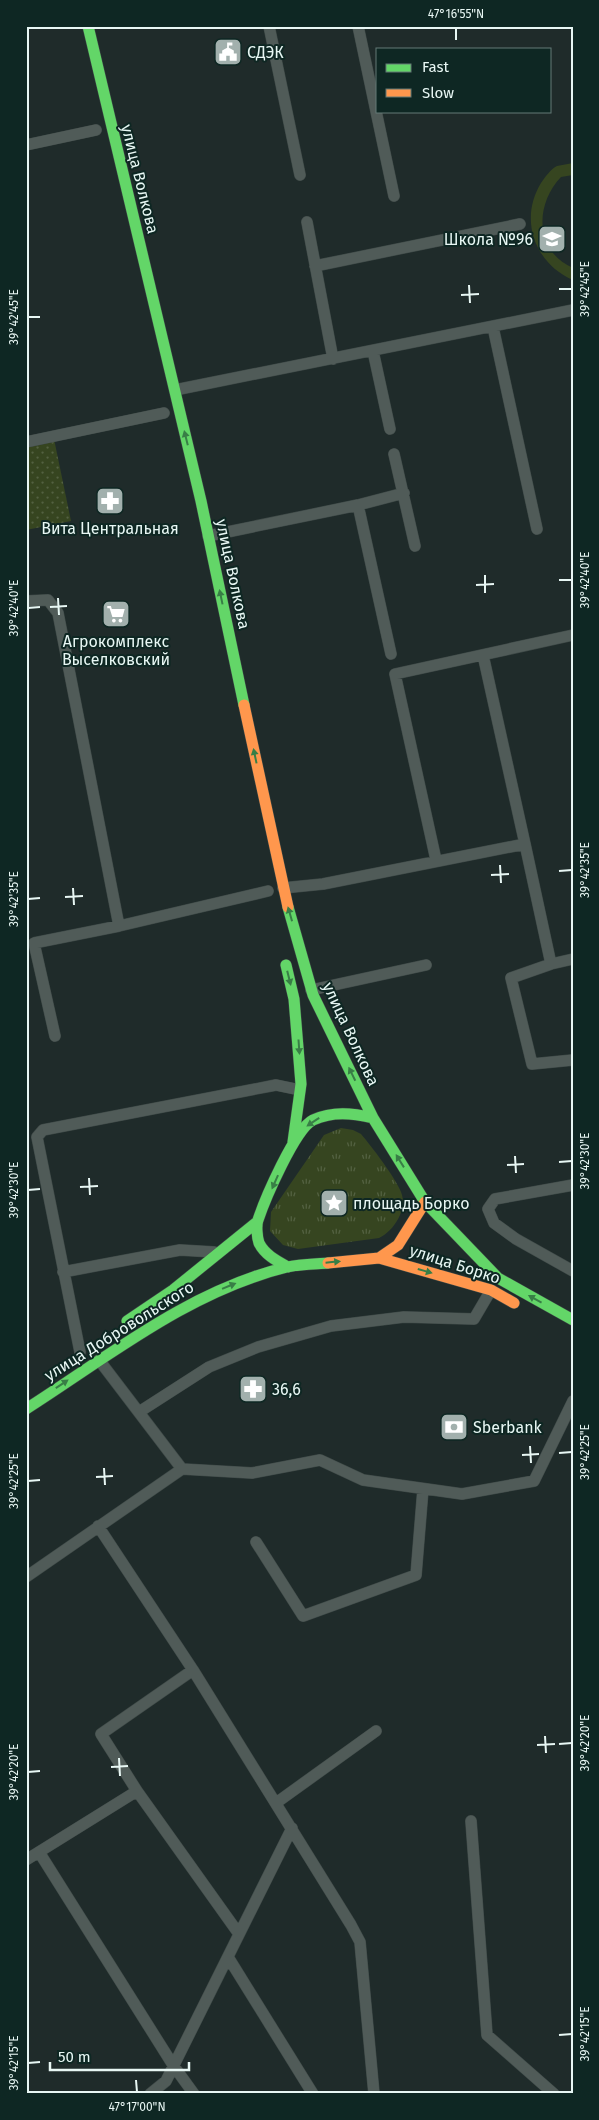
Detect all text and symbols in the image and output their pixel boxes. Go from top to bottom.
text: 47°16'55"N [428,7,484,21]
public building icon: СДЭК [213,37,243,67]
place label: СДЭК [247,43,284,62]
legend [376,48,552,112]
text: Fast [422,58,449,76]
text: Slow [422,84,454,102]
street label: улица Волкова [117,122,163,236]
school or university icon: Школа №96 [537,224,567,254]
place label: Школа №96 [444,230,533,249]
text: 39°42'45"E [578,261,592,317]
text: 39°42'45"E [7,289,21,345]
one-way arrow [182,431,190,446]
pharmacy icon: Вита Центральная [95,486,125,516]
street label: улица Волкова [212,517,254,631]
place label: Вита Центральная [41,519,179,538]
text: 39°42'40"E [578,552,592,608]
text: 39°42'40"E [7,580,21,636]
one-way arrow [217,589,225,604]
supermarket icon: Агрокомплекс Выселковский [101,599,131,629]
place label: Агрокомплекс Выселковский [62,632,170,669]
one-way arrow [250,747,258,763]
text: 39°42'35"E [578,842,592,898]
text: 39°42'35"E [7,871,21,927]
one-way arrow [286,907,294,922]
one-way arrow [285,970,293,985]
street label: улица Волкова [319,979,383,1089]
one-way arrow [295,1040,303,1056]
one-way arrow [348,1067,356,1081]
one-way arrow [306,1118,320,1127]
text: 39°42'30"E [578,1133,592,1189]
one-way arrow [395,1154,404,1167]
text: 39°42'30"E [7,1162,21,1218]
one-way arrow [271,1175,279,1189]
place icon: площадь Борко [319,1188,349,1218]
place label: площадь Борко [353,1194,469,1213]
street label: улица Борко [407,1240,503,1288]
one-way arrow [326,1258,342,1266]
one-way arrow [418,1268,433,1276]
street label: улица Добровольского [41,1277,197,1385]
one-way arrow [222,1282,237,1290]
one-way arrow [528,1295,543,1303]
pharmacy icon: 36,6 [238,1374,268,1404]
one-way arrow [56,1379,69,1389]
place label: 36,6 [272,1380,301,1399]
bank icon: Sberbank [439,1412,469,1442]
place label: Sberbank [473,1418,543,1437]
text: 39°42'25"E [578,1424,592,1480]
text: 39°42'25"E [7,1453,21,1509]
text: 39°42'20"E [578,1715,592,1771]
text: 39°42'20"E [7,1744,21,1800]
text: 39°42'15"E [578,2006,592,2062]
text: 39°42'15"E [7,2035,21,2091]
scale bar [50,2040,189,2072]
text: 50 m [58,2048,91,2066]
text: 47°17'00"N [108,2100,166,2114]

